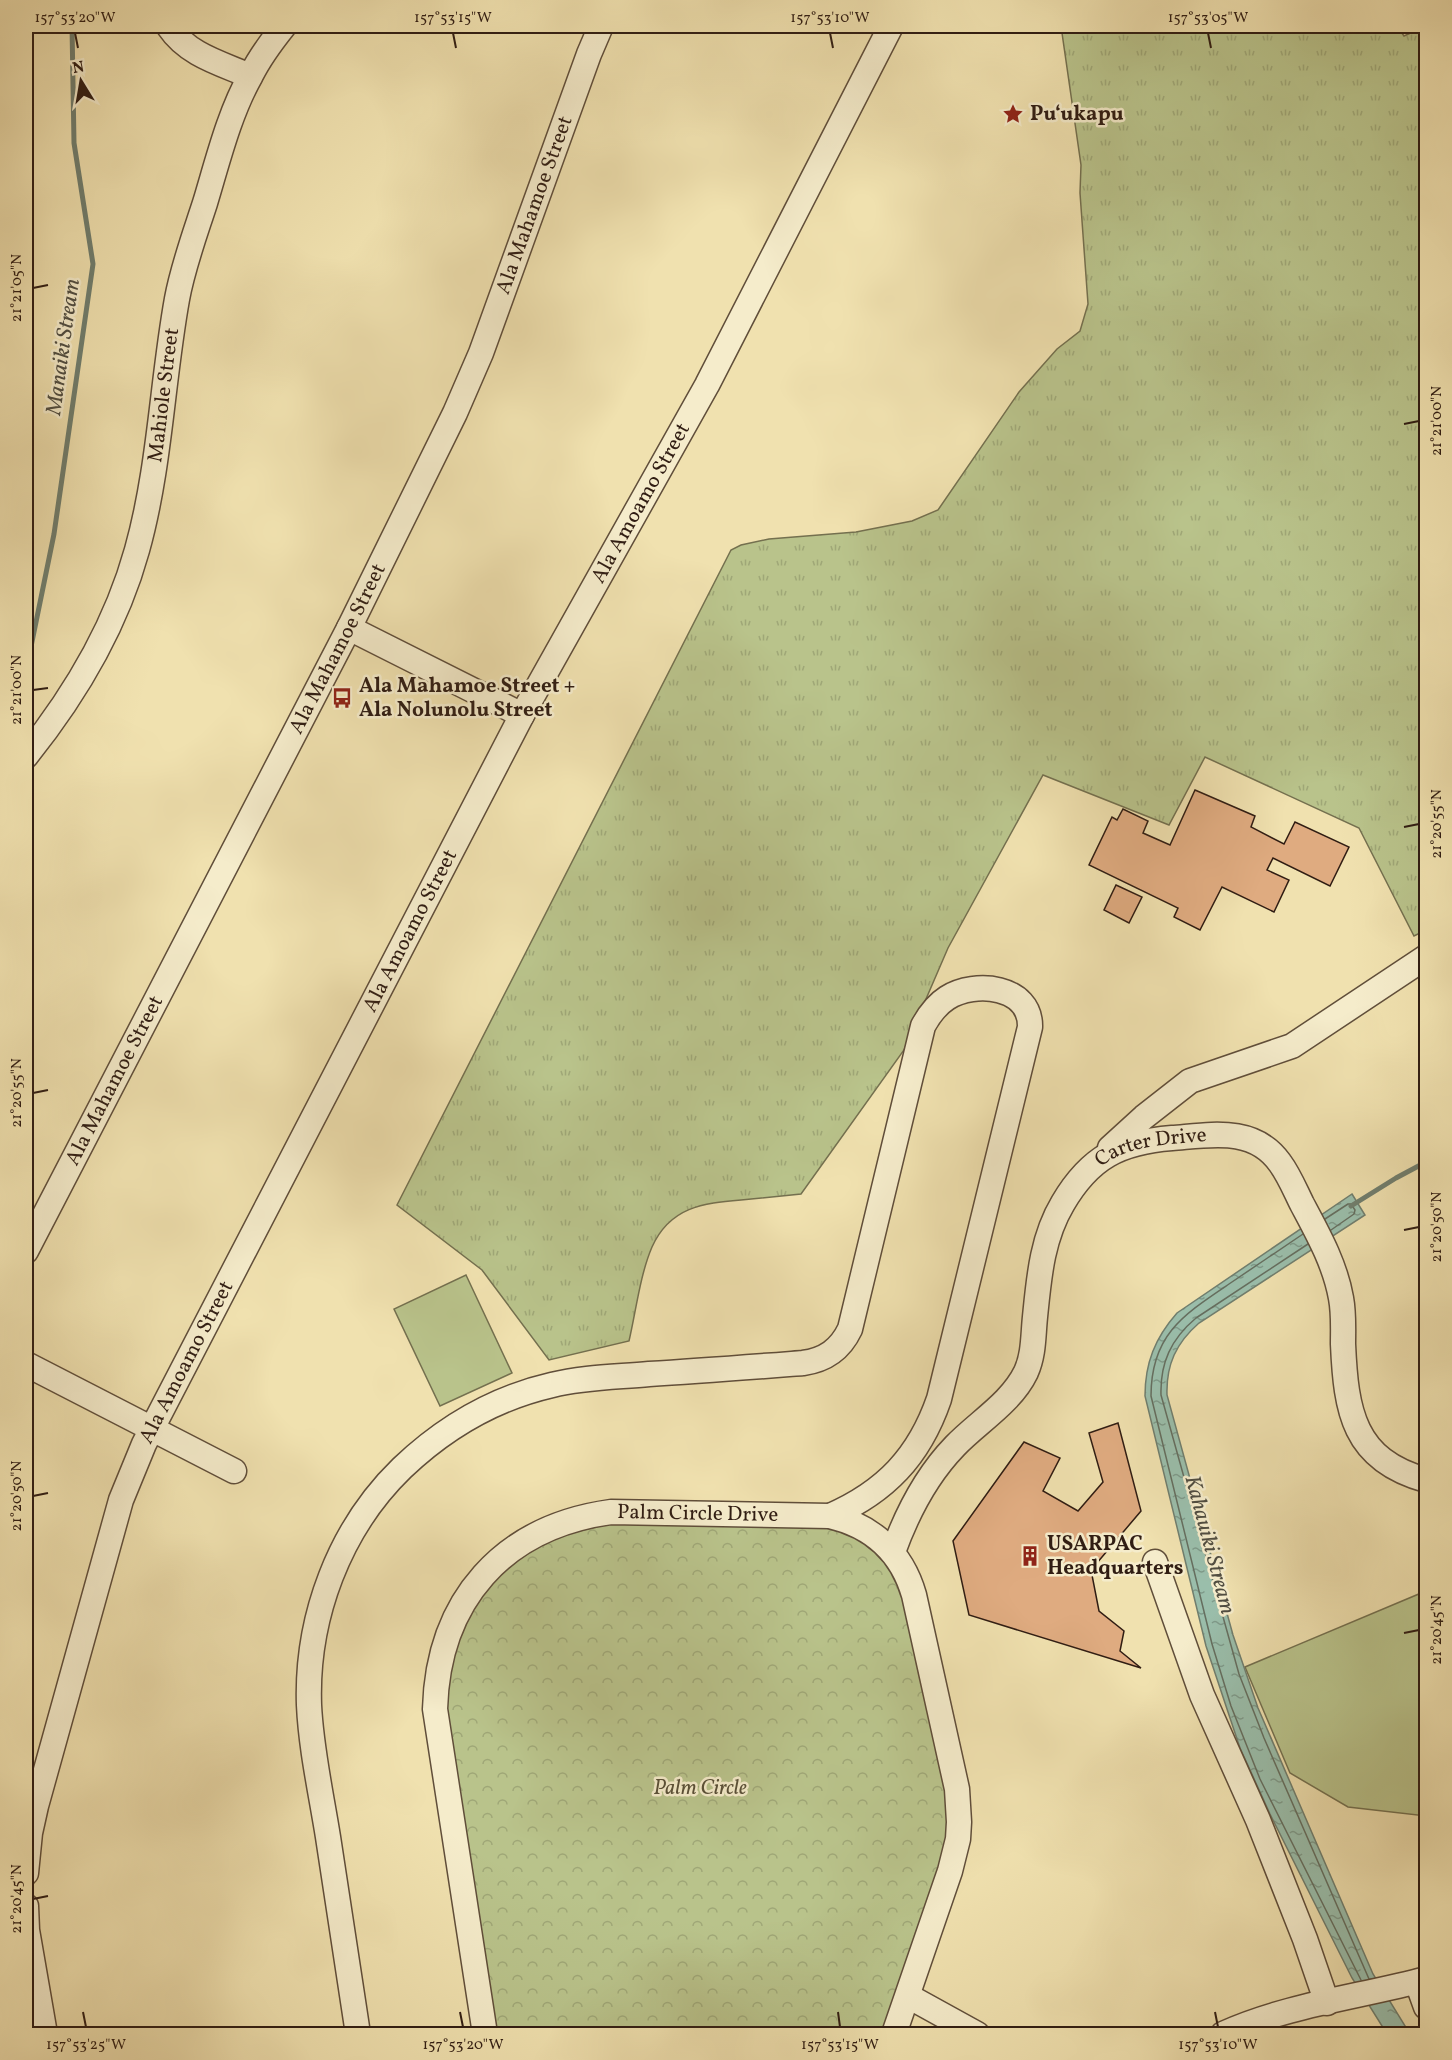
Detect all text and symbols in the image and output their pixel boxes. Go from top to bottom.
text: 157°53'20"W [34,8,116,29]
text: 157°53'15"W [414,8,492,29]
text: 157°53'10"W [790,8,870,29]
text: 157°53'05"W [1168,8,1248,29]
north arrow [51,51,111,111]
text: N [71,56,87,80]
place label: Puʻukapu [1030,100,1124,129]
place icon: Puʻukapu [1001,102,1025,126]
street label: Ala Mahamoe Street [489,112,580,298]
text: 21°21'05"N [7,254,28,322]
water label: Manaiki Stream [39,277,89,418]
street label: Mahiole Street [141,326,187,464]
text: 21°21'00"N [1427,386,1448,456]
street label: Ala Amoamo Street [584,418,697,589]
street label: Ala Mahamoe Street [282,559,393,739]
text: 21°21'00"N [7,655,28,725]
place label: Ala Mahamoe Street + Ala Nolunolu Street [359,672,575,725]
bus stop icon: Ala Mahamoe Street + Ala Nolunolu Street [330,686,354,710]
text: 21°20'55"N [1427,789,1448,859]
street label: Ala Amoamo Street [356,844,464,1017]
street label: Ala Mahamoe Street [58,990,170,1171]
text: 21°20'55"N [7,1058,28,1128]
street label: Carter Drive [1089,1121,1207,1174]
text: 21°20'50"N [1427,1192,1448,1262]
street label: Ala Amoamo Street [132,1276,241,1449]
text: 21°20'50"N [7,1461,28,1531]
water label: Kahauiki Stream [1176,1472,1242,1618]
street label: Palm Circle Drive [617,1498,779,1530]
place label: USARPAC Headquarters [1047,1530,1183,1583]
building icon: USARPAC Headquarters [1018,1544,1042,1568]
text: 21°20'45"N [1427,1595,1448,1665]
park label: Palm Circle [653,1774,747,1803]
text: 21°20'45"N [7,1864,28,1934]
text: 157°53'25"W [46,2035,126,2056]
text: 157°53'20"W [422,2035,504,2056]
text: 157°53'15"W [801,2035,879,2056]
text: 157°53'10"W [1178,2035,1258,2056]

